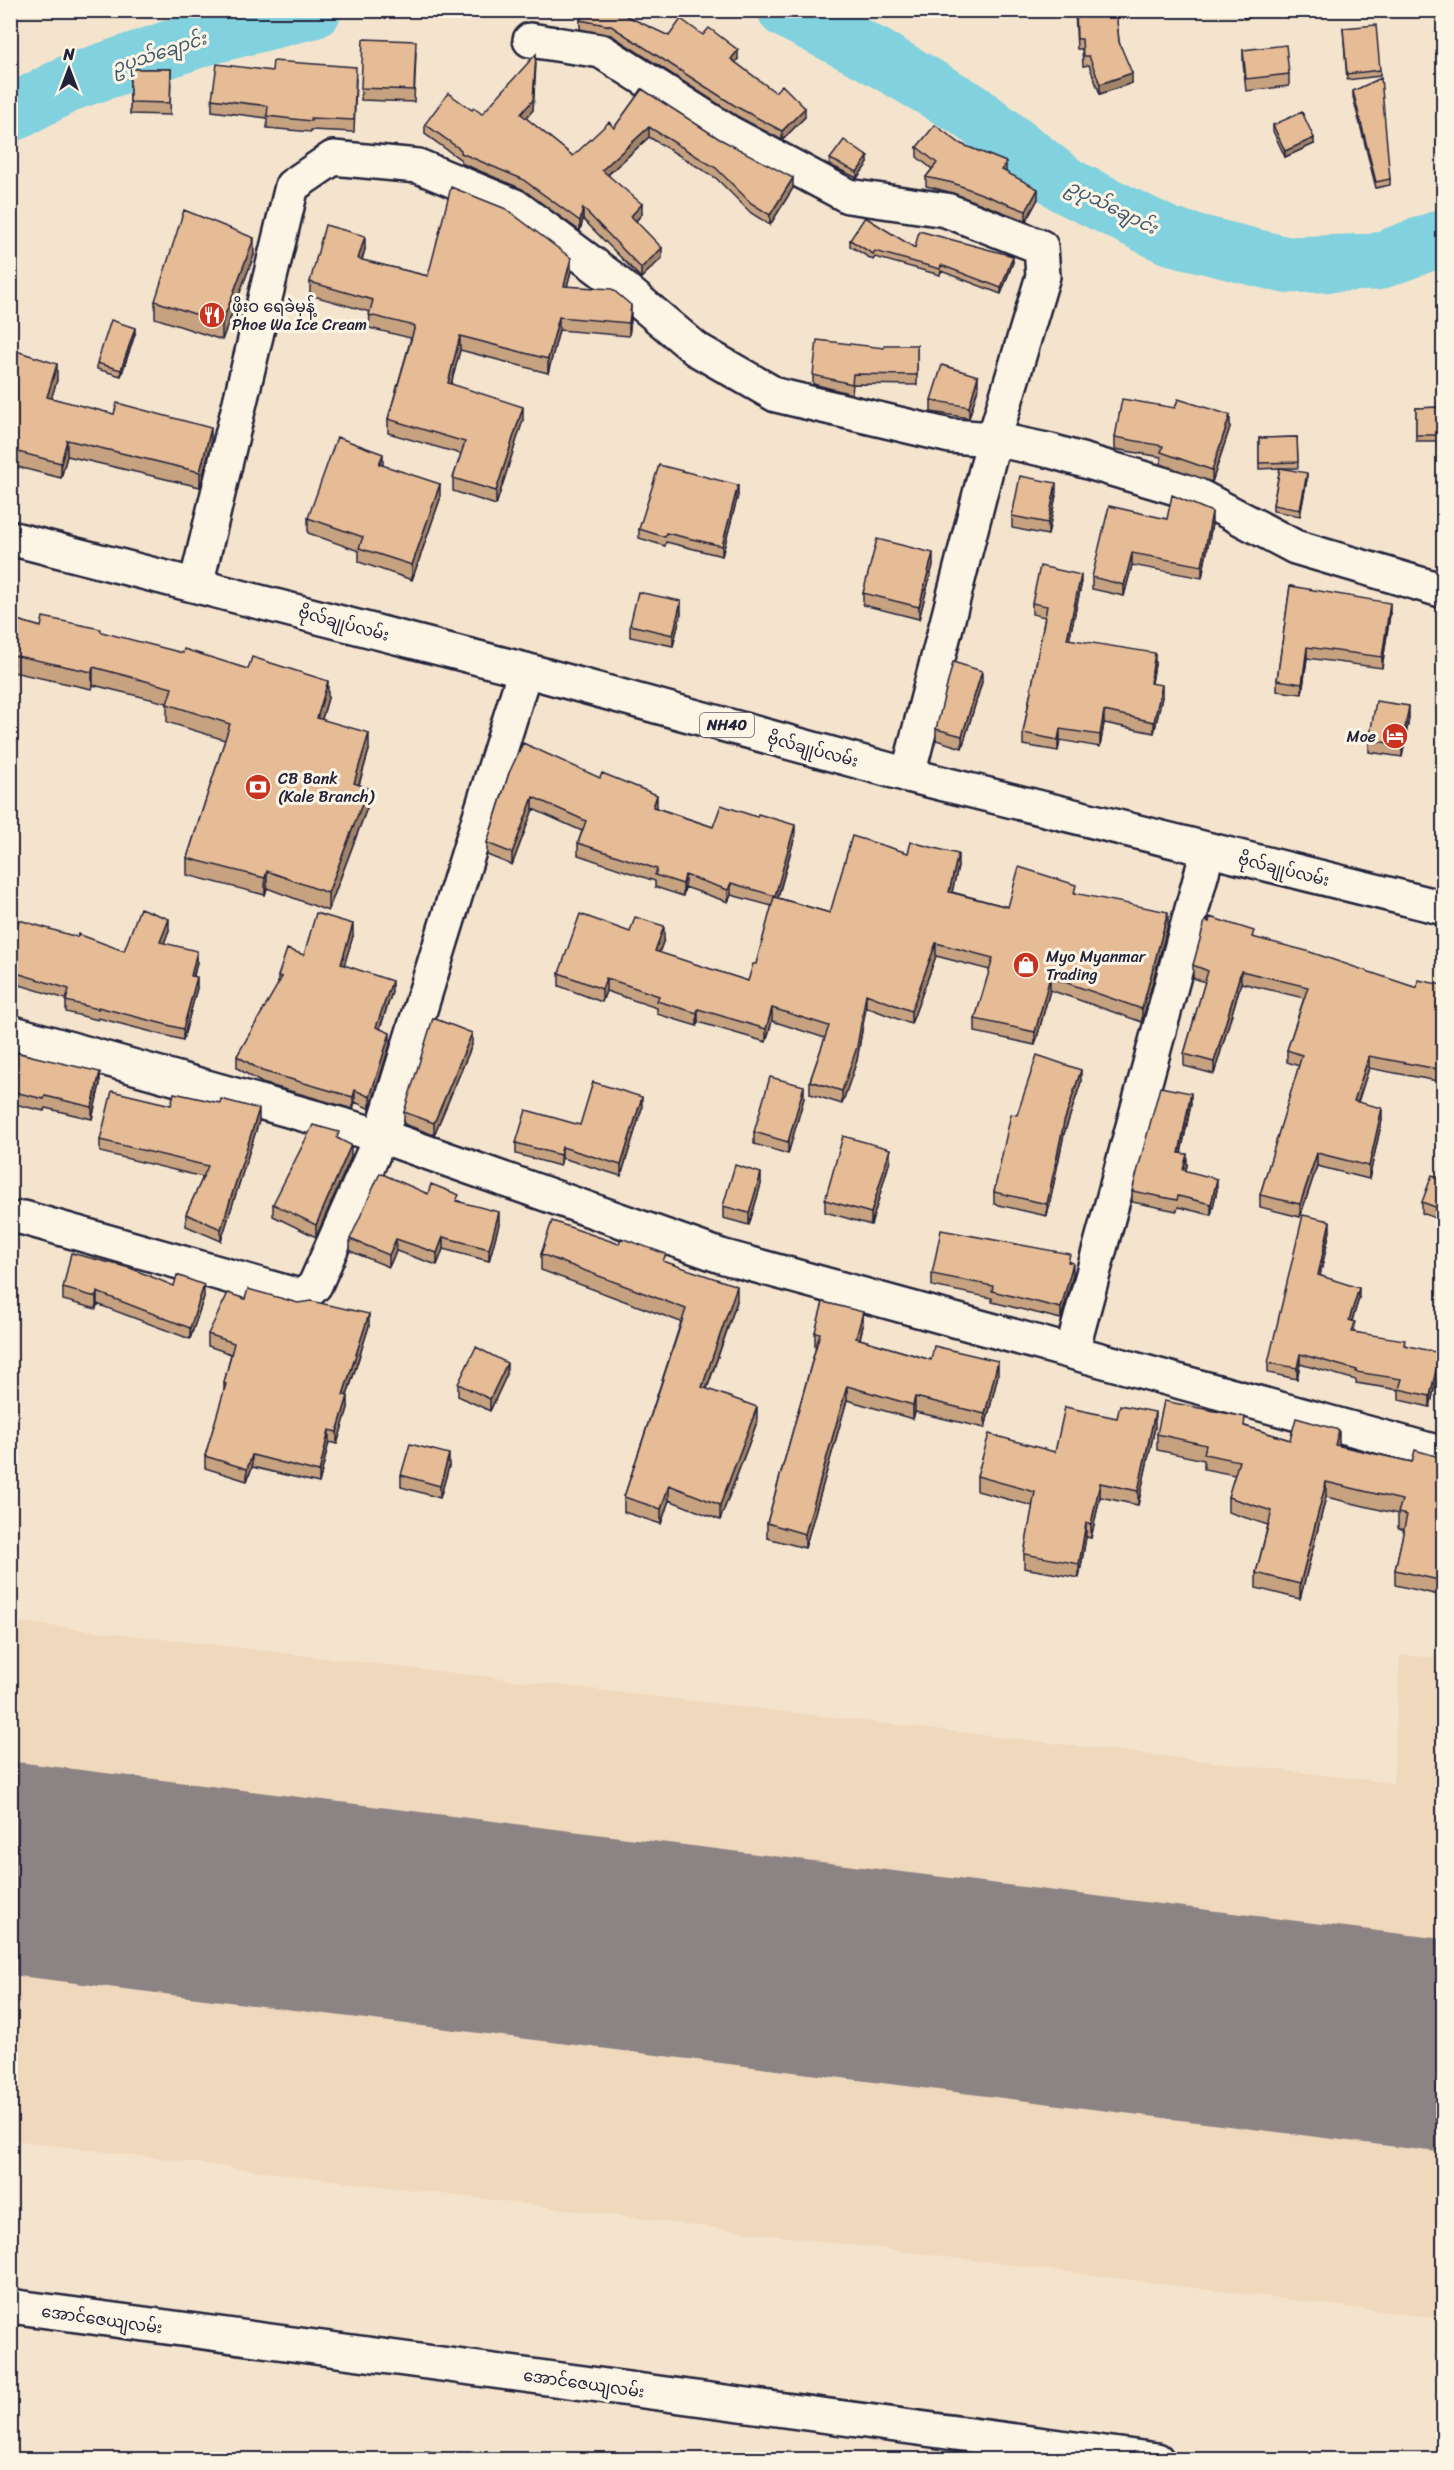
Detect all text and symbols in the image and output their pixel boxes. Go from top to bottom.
water label: ဥပုသ်ချောင်း [107,22,212,83]
north arrow [39,39,99,99]
text: N [62,40,75,69]
water label: ဥပုသ်ချောင်း [1061,170,1165,244]
place label: ဖိုးဝ ရေခဲမုန့် Phoe Wa Ice Cream [232,292,367,339]
restaurant icon: ဖိုးဝ ရေခဲမုန့် Phoe Wa Ice Cream [197,300,227,330]
street label: ဗိုလ်ချုပ်လမ်း [295,597,393,650]
road number: NH40 [700,713,754,737]
hotel icon: Moe [1380,721,1410,751]
place label: Moe [1347,722,1376,751]
street label: ဗိုလ်ချုပ်လမ်း [764,723,862,776]
place label: CB Bank (Kale Branch) [278,764,375,811]
bank icon: CB Bank (Kale Branch) [243,772,273,802]
street label: ဗိုလ်ချုပ်လမ်း [1235,844,1333,895]
place label: Myo Myanmar Trading [1046,942,1147,989]
shop icon: Myo Myanmar Trading [1011,950,1041,980]
street label: အောင်ဇေယျလမ်း [40,2297,164,2342]
street label: အောင်ဇေယျလမ်း [522,2361,646,2406]

